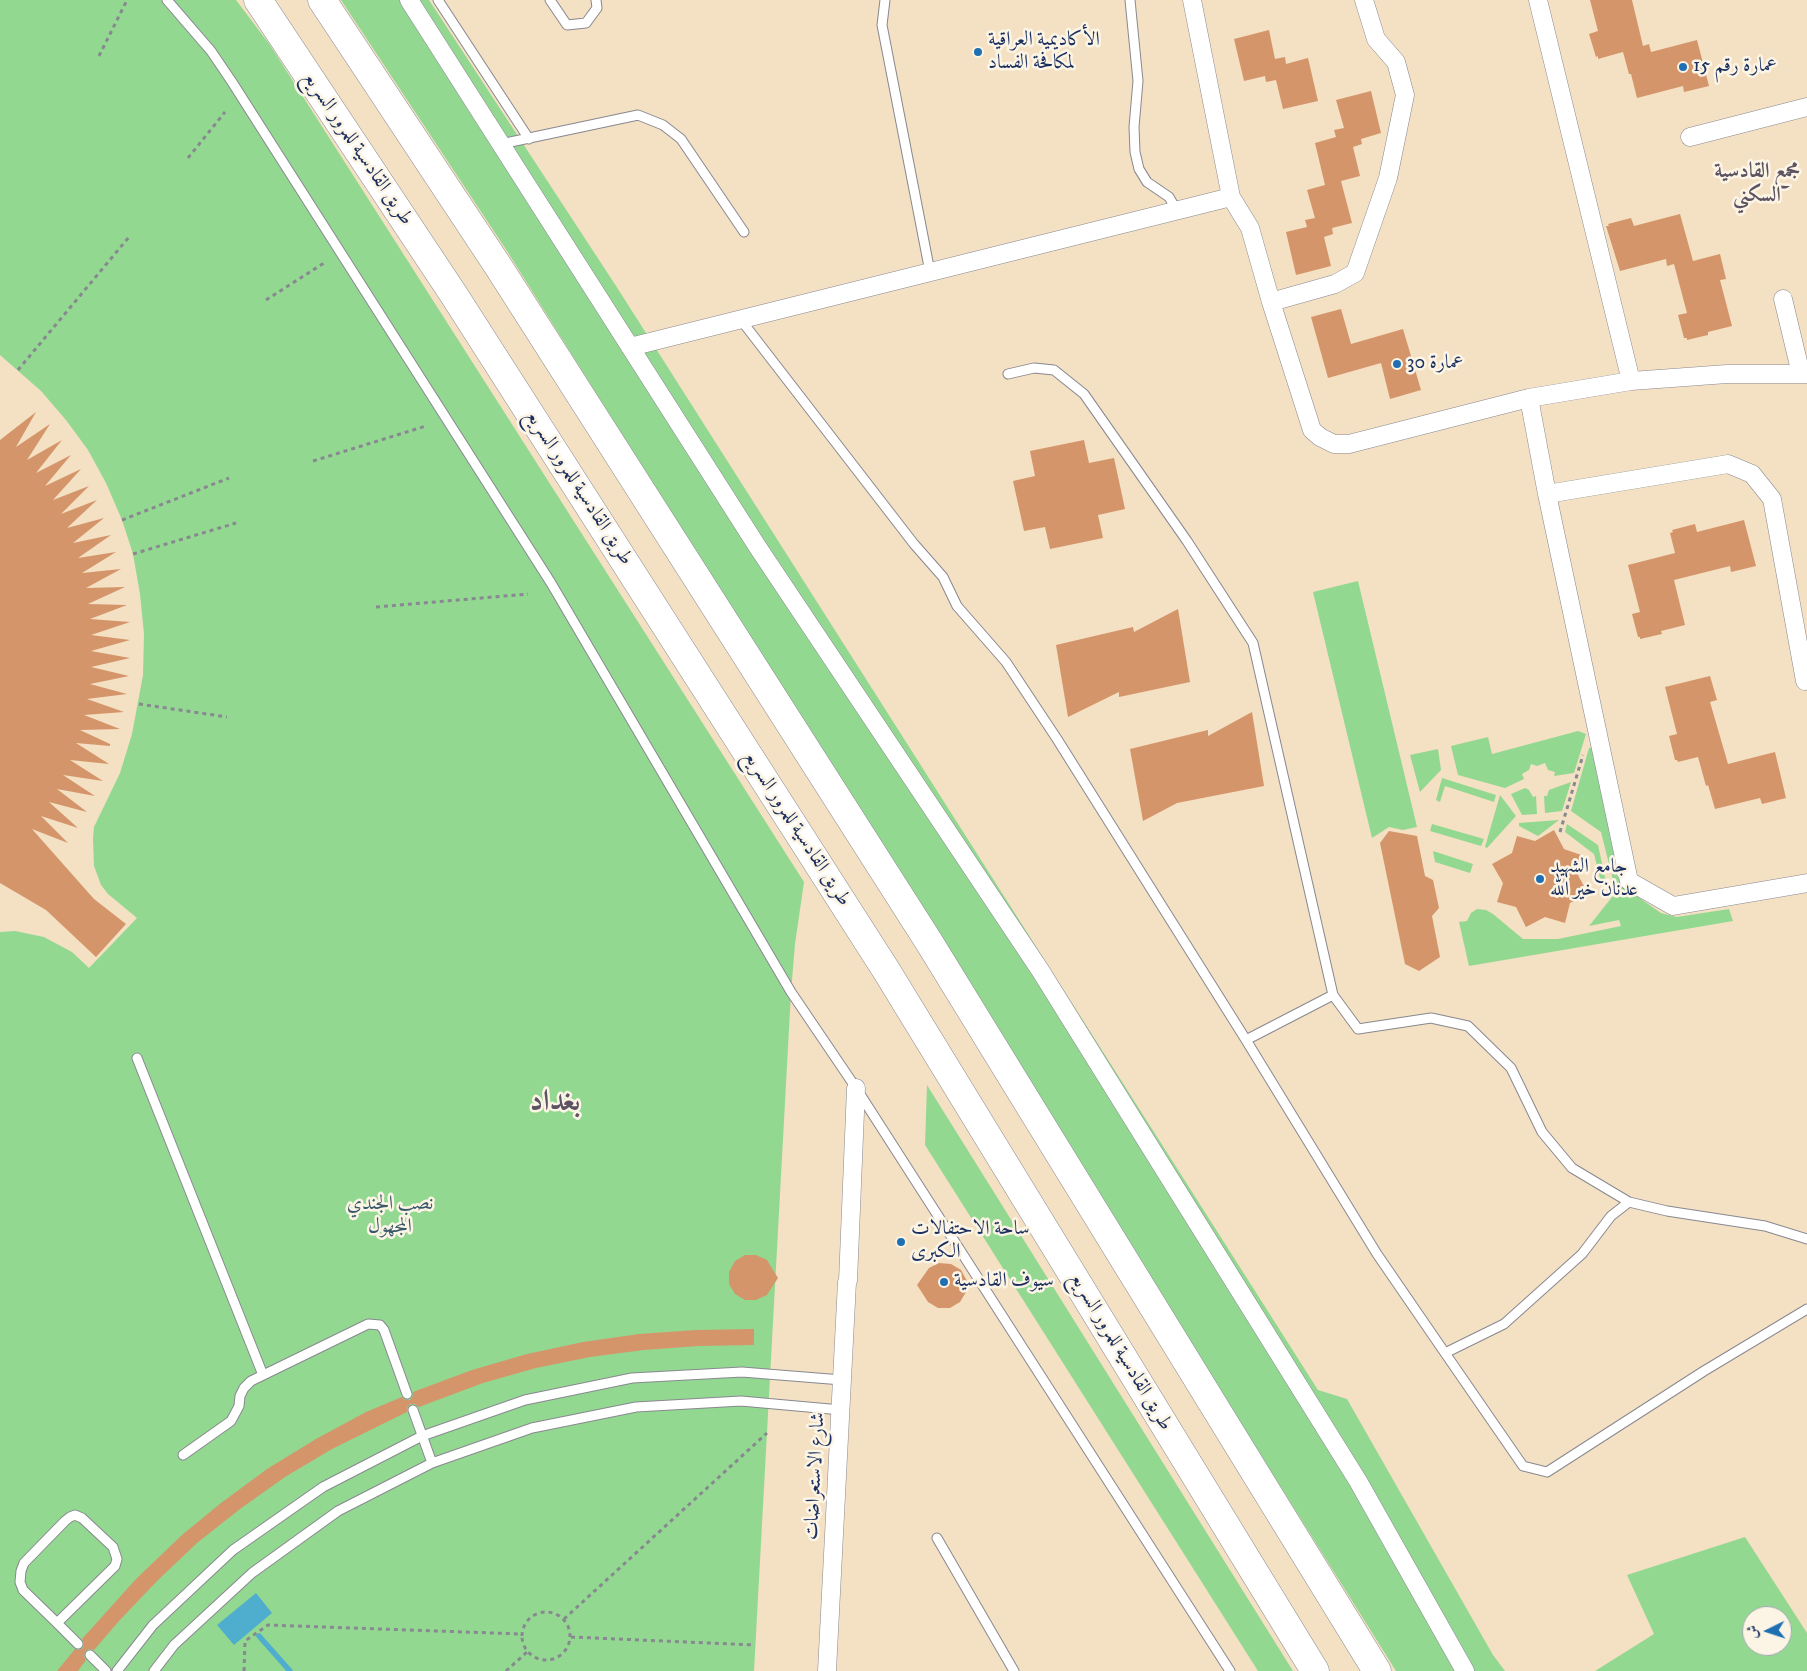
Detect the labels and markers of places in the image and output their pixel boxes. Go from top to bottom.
place label: الأكاديمية العراقية لمكافحة الفساد [988,29,1100,76]
marker: الأكاديمية العراقية لمكافحة الفساد [972,46,984,58]
place label: عمارة رقم 15 [1693,55,1777,79]
marker: عمارة رقم 15 [1677,61,1689,73]
place label: عمارة 30 [1407,352,1464,376]
marker: عمارة 30 [1391,358,1403,370]
place label: جامع الشهيد عدنان خير الله [1550,856,1638,903]
marker: جامع الشهيد عدنان خير الله [1534,873,1546,885]
place label: ساحة الاحتفالات الكبرى [911,1218,1030,1265]
marker: ساحة الاحتفالات الكبرى [895,1236,907,1248]
place label: سيوف القادسية [954,1270,1054,1294]
marker: سيوف القادسية [938,1276,950,1288]

